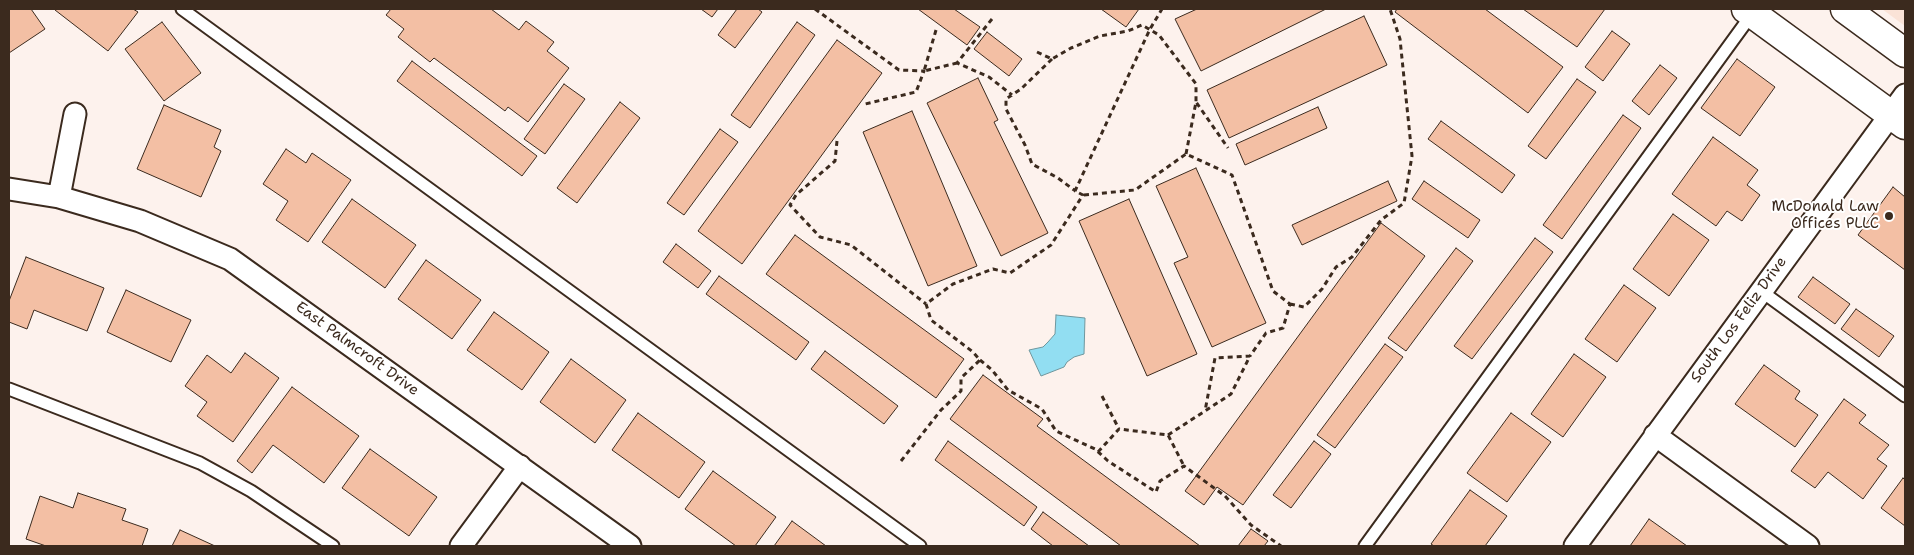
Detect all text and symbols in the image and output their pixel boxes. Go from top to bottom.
place label: McDonald Law Offices PLLC [1771,198,1879,233]
marker: McDonald Law Offices PLLC [1883,210,1895,222]
street label: South Los Feliz Drive [1687,254,1791,386]
street label: East Palmcroft Drive [292,298,422,400]

